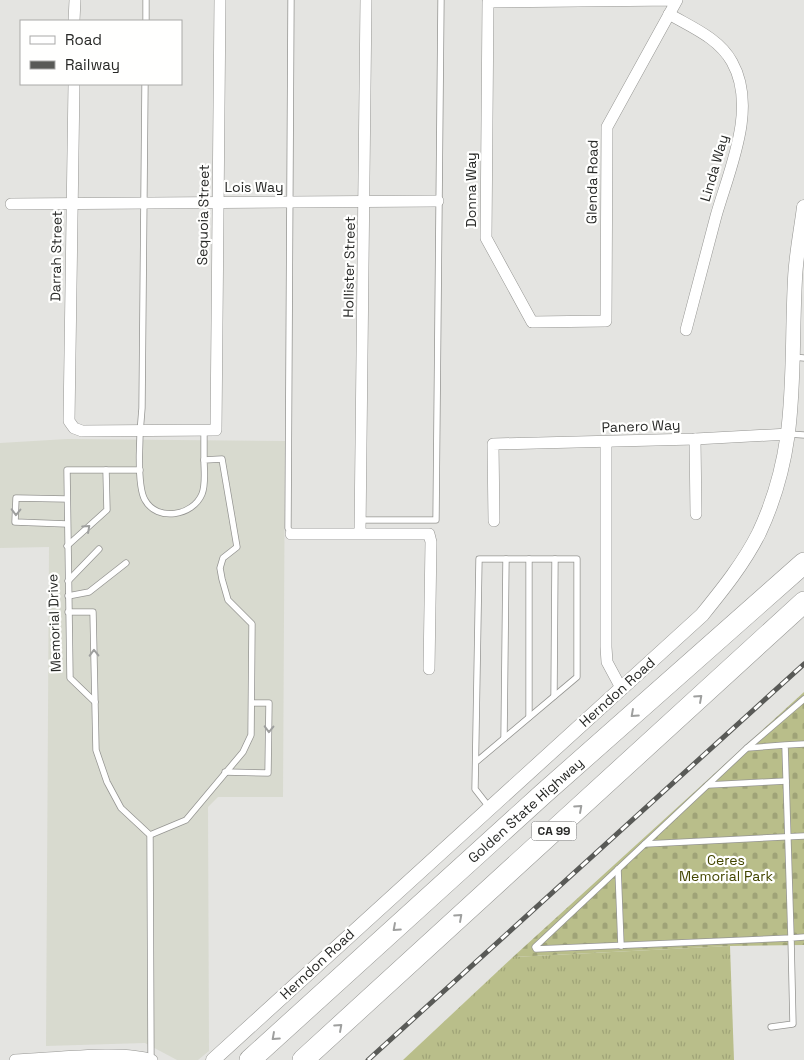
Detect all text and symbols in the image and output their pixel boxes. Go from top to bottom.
legend [20,20,182,85]
text: Road [65,30,102,49]
text: Railway [65,55,120,74]
street label: Linda Way [696,132,732,204]
street label: Glenda Road [582,140,602,224]
street label: Donna Way [462,152,480,228]
street label: Sequoia Street [193,164,213,266]
street label: Lois Way [224,178,284,196]
street label: Darrah Street [46,211,66,301]
street label: Hollister Street [339,216,359,318]
street label: Panero Way [601,416,681,436]
one-way arrow [10,509,21,517]
one-way arrow [82,525,91,534]
street label: Memorial Drive [43,574,65,672]
one-way arrow [89,649,99,656]
street label: Herndon Road [575,653,659,731]
one-way arrow [694,695,703,704]
one-way arrow [630,708,639,717]
one-way arrow [264,726,274,733]
street label: Golden State Highway [464,754,587,867]
one-way arrow [574,805,583,814]
road number: CA 99 [532,821,576,840]
park label: Ceres Memorial Park [679,851,773,885]
one-way arrow [454,914,463,923]
one-way arrow [392,922,401,931]
street label: Herndon Road [276,925,358,1003]
one-way arrow [334,1024,343,1033]
one-way arrow [272,1031,281,1040]

